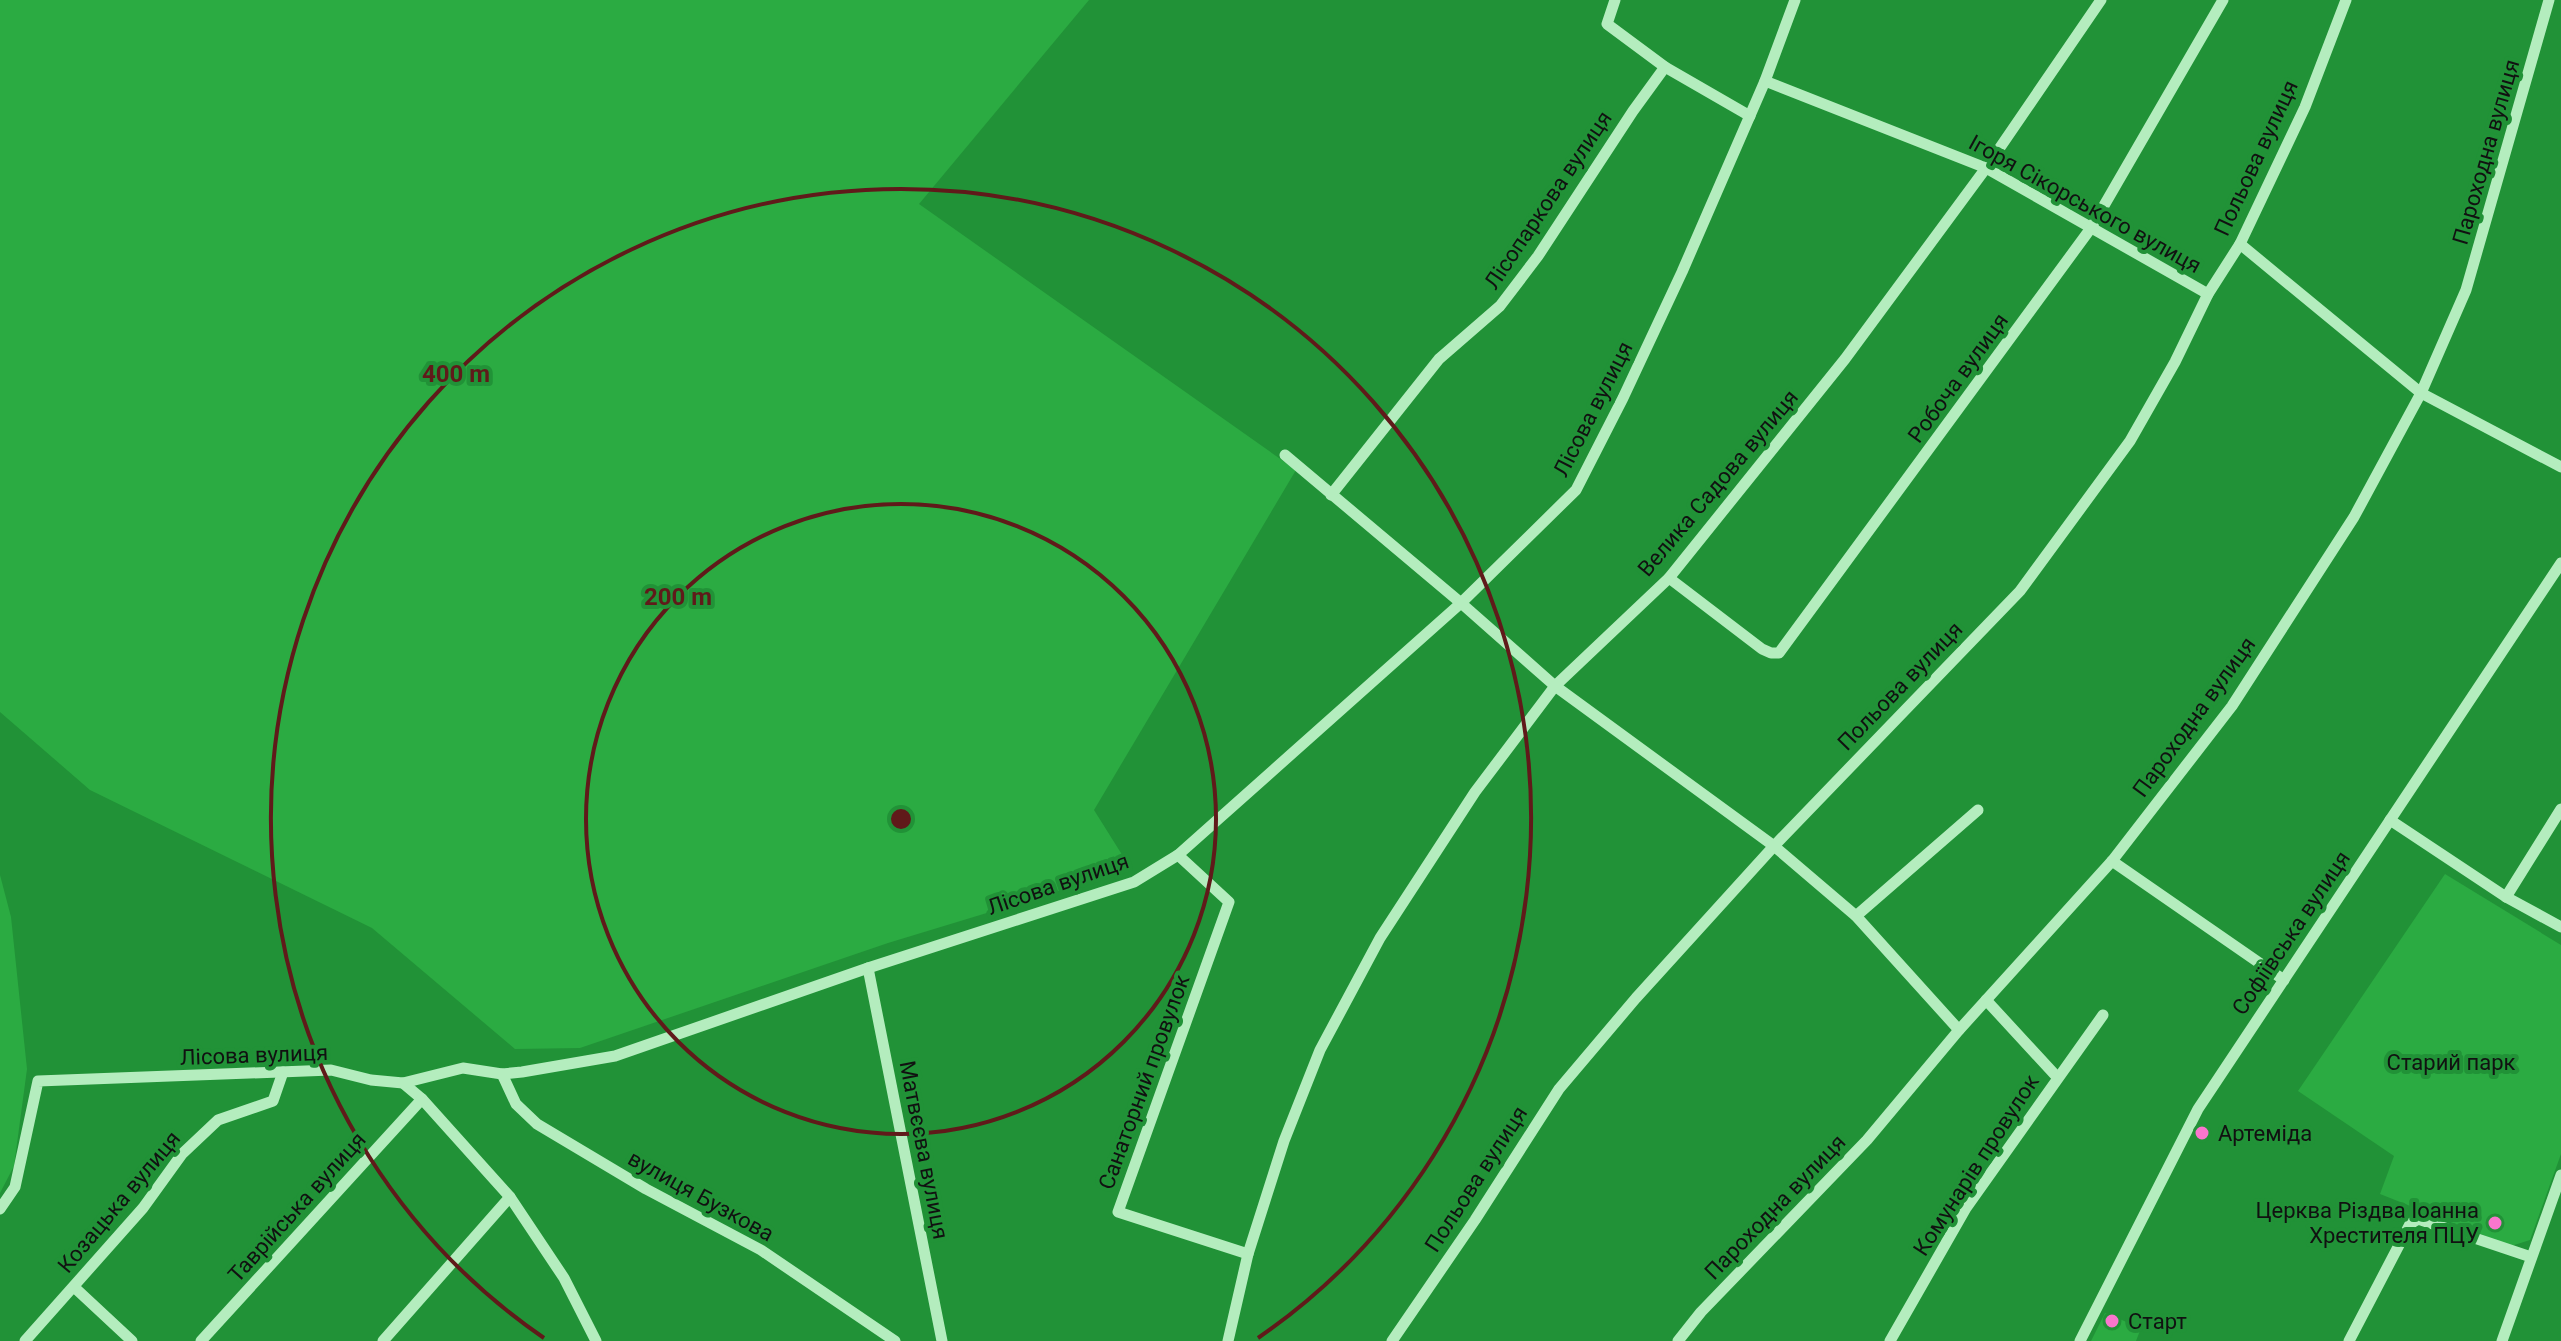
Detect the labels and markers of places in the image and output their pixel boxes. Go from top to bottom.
centre of rings [887,805,915,833]
place label: Артеміда [2218,1121,2312,1146]
marker: Артеміда [2193,1124,2211,1142]
place label: Церква Різдва Іоанна Хрестителя ПЦУ [2255,1198,2479,1248]
marker: Церква Різдва Іоанна Хрестителя ПЦУ [2486,1214,2504,1232]
place label: Старт [2128,1309,2187,1334]
marker: Старт [2103,1312,2121,1330]

